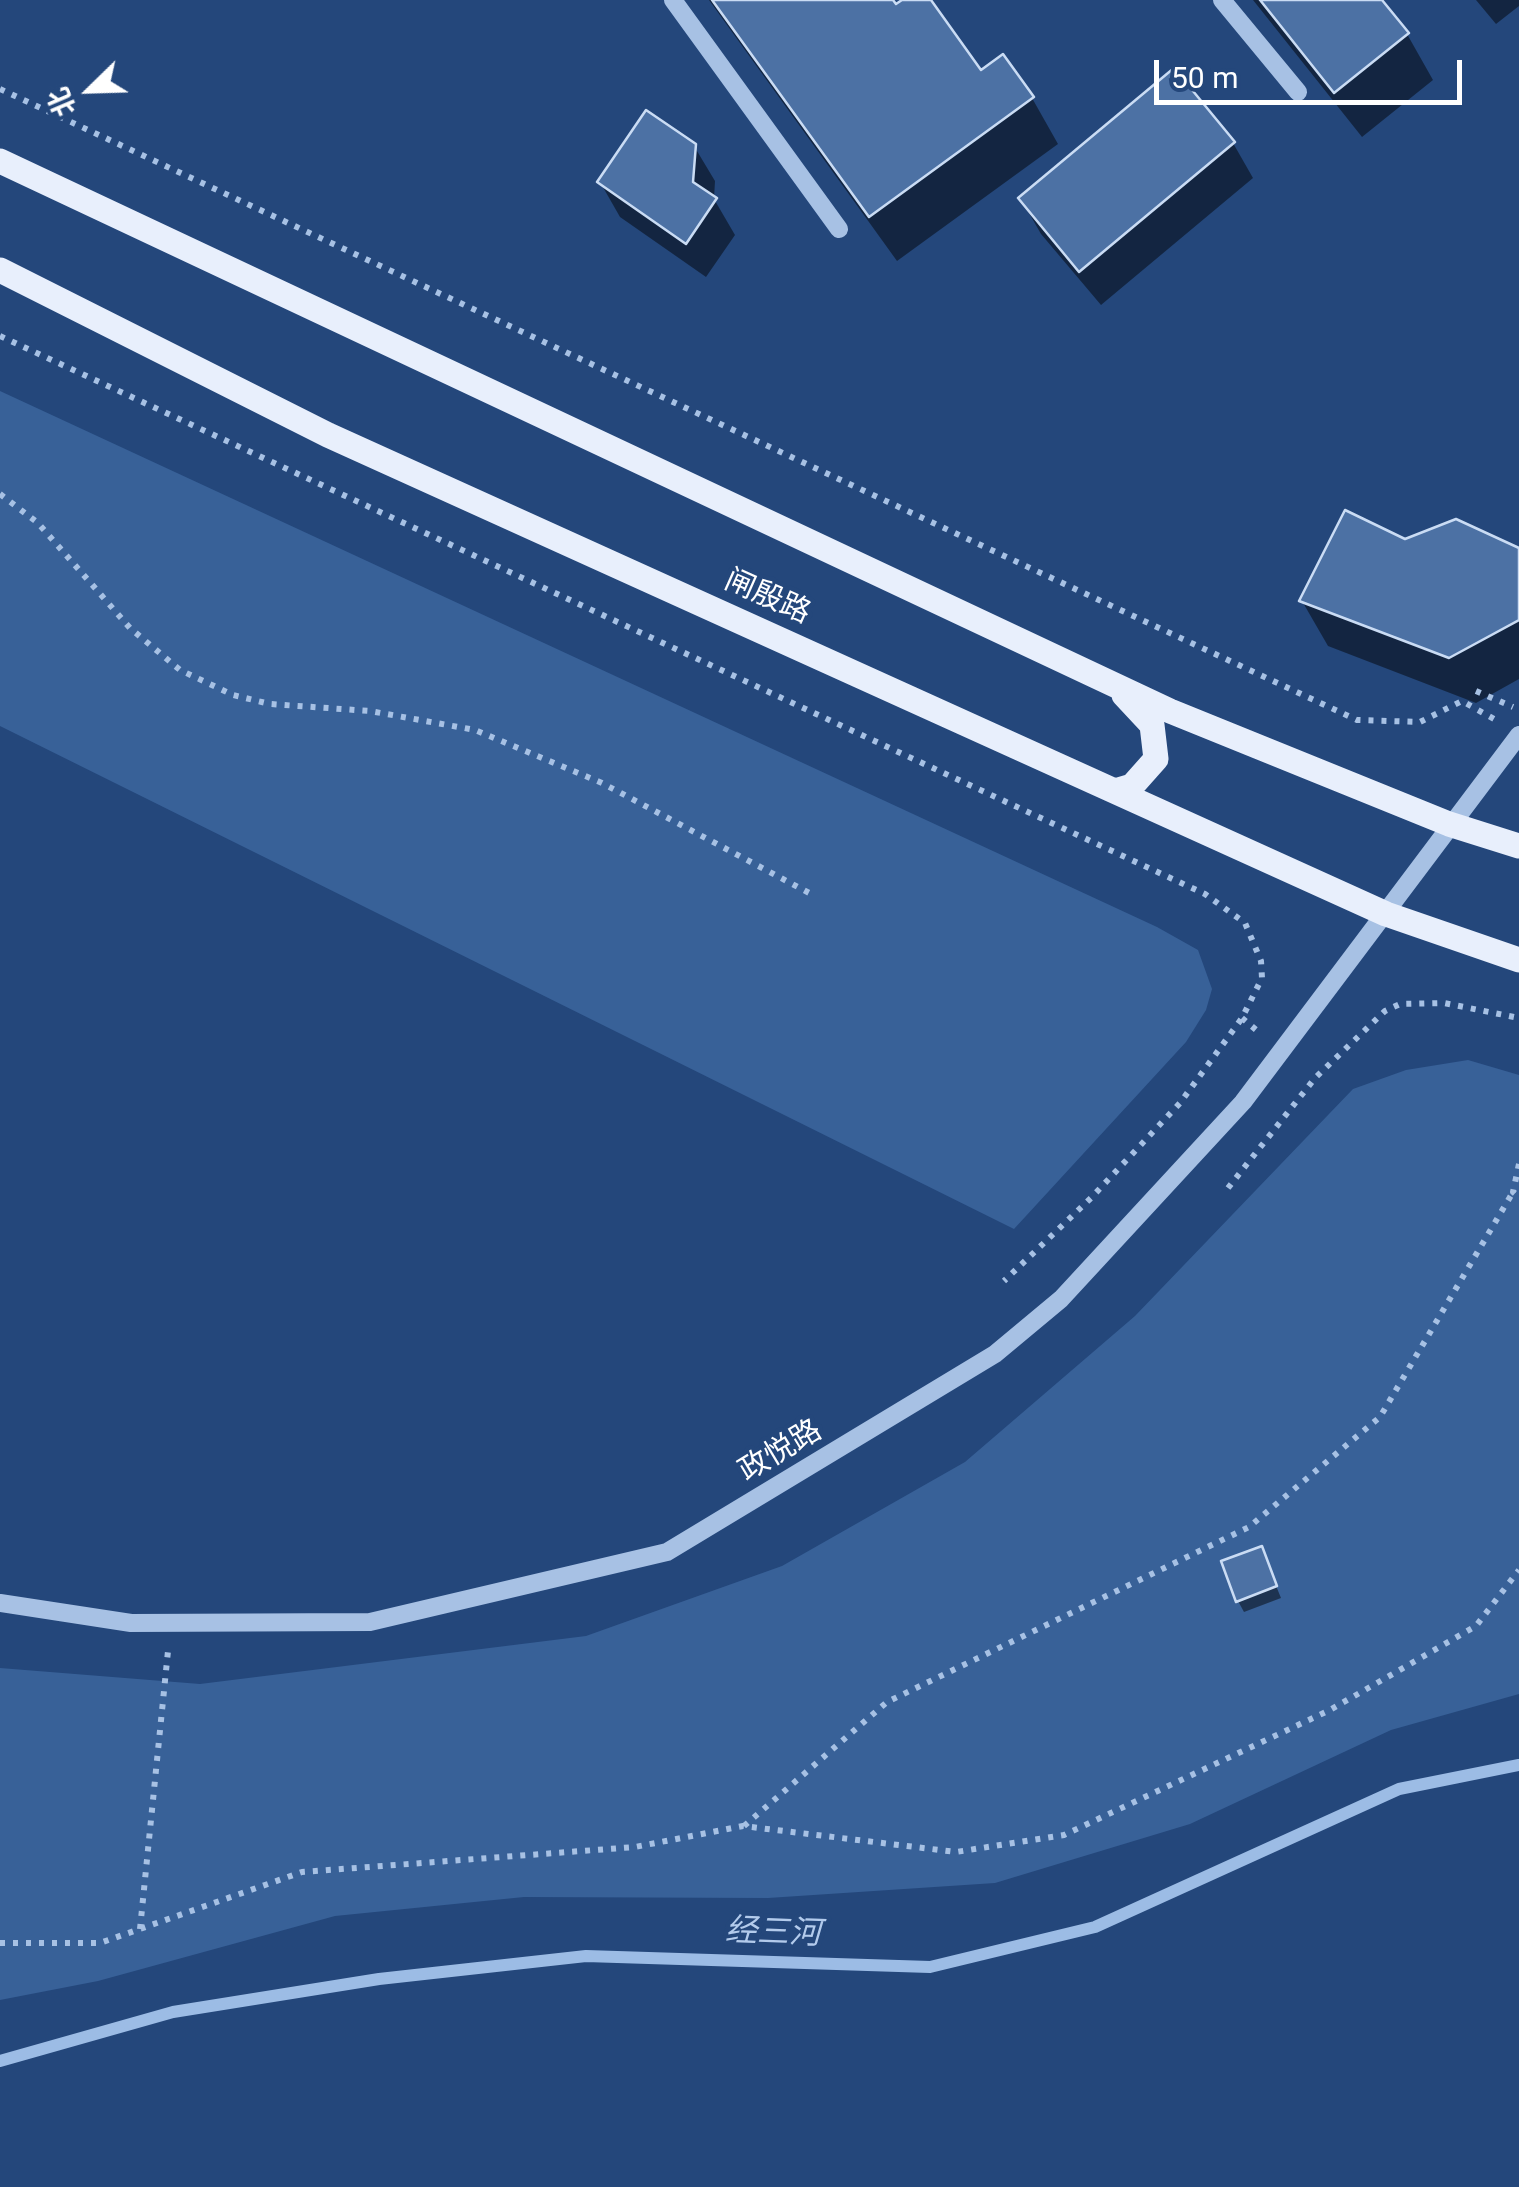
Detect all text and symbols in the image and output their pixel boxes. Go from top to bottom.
north arrow [40,40,140,140]
scale bar [1159,40,1466,102]
text: 50 m [1171,60,1238,95]
text: 北 [41,83,83,121]
street label: 闸殷路 [719,563,815,633]
street label: 政悦路 [733,1413,829,1491]
water label: 经三河 [724,1913,822,1955]

